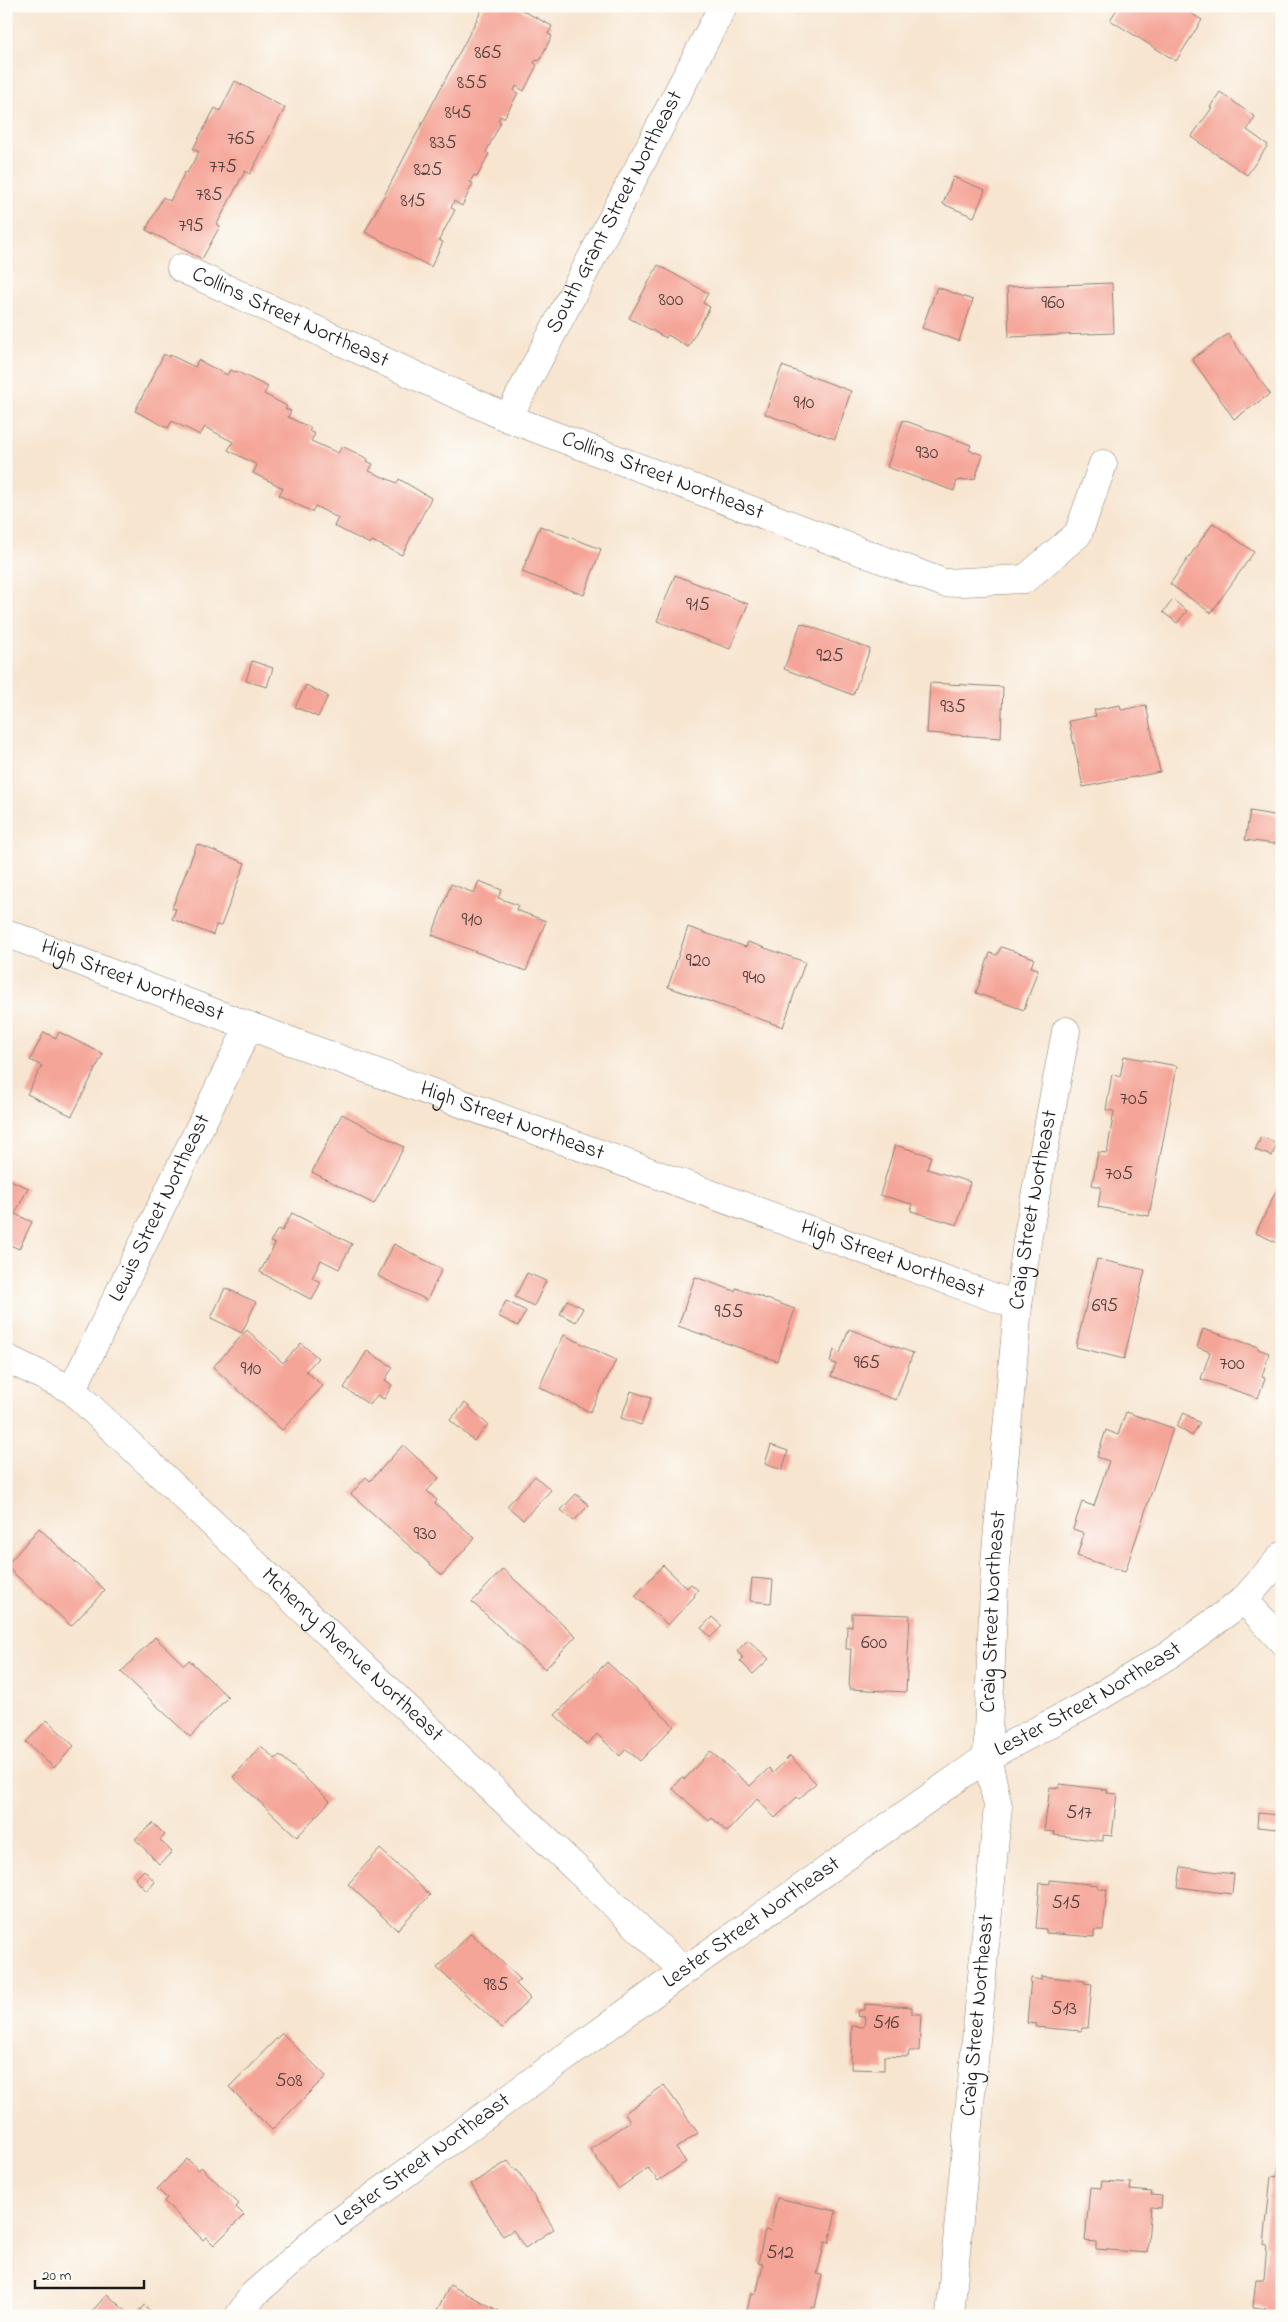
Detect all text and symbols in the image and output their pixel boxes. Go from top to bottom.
house number: 865 [474,39,502,68]
house number: 855 [457,69,487,98]
street label: South Grant Street Northeast [539,85,692,339]
house number: 845 [444,99,472,128]
house number: 765 [227,125,255,154]
house number: 835 [429,129,457,158]
house number: 775 [209,153,237,182]
house number: 825 [414,156,442,185]
house number: 785 [195,181,223,210]
house number: 815 [400,187,426,216]
house number: 795 [178,212,204,241]
street label: Collins Street Northeast [186,259,395,377]
house number: 800 [659,286,684,315]
house number: 960 [1041,289,1065,318]
house number: 910 [793,389,815,418]
street label: Collins Street Northeast [557,424,769,530]
house number: 930 [916,439,939,468]
house number: 915 [686,591,710,620]
house number: 925 [816,642,844,671]
house number: 935 [940,693,966,722]
house number: 910 [461,906,483,935]
street label: High Street Northeast [36,932,229,1031]
house number: 920 [686,947,711,976]
house number: 940 [743,964,766,993]
street label: High Street Northeast [415,1073,609,1170]
house number: 705 [1120,1085,1148,1114]
street label: Craig Street Northeast [1002,1107,1067,1312]
street label: Lewis Street Northeast [101,1108,220,1308]
house number: 705 [1105,1160,1133,1189]
street label: High Street Northeast [796,1212,990,1309]
house number: 695 [1092,1292,1118,1321]
house number: 955 [715,1298,743,1327]
house number: 965 [854,1349,880,1378]
house number: 700 [1219,1350,1245,1379]
house number: 910 [240,1355,262,1384]
street label: Craig Street Northeast [973,1509,1016,1713]
house number: 930 [414,1520,437,1549]
street label: Mchenry Avenue Northeast [253,1561,451,1751]
house number: 600 [861,1629,887,1658]
street label: Lester Street Northeast [989,1634,1189,1766]
house number: 517 [1066,1799,1092,1828]
street label: Lester Street Northeast [657,1849,848,1997]
house number: 515 [1051,1889,1081,1918]
street label: Craig Street Northeast [953,1912,1004,2118]
house number: 985 [484,1971,508,2000]
house number: 513 [1051,1995,1077,2024]
house number: 516 [873,2009,899,2038]
house number: 508 [275,2067,303,2096]
street label: Lester Street Northeast [328,2085,518,2236]
house number: 512 [766,2239,794,2268]
scale bar [35,2257,144,2289]
text: 20 m [42,2265,72,2287]

